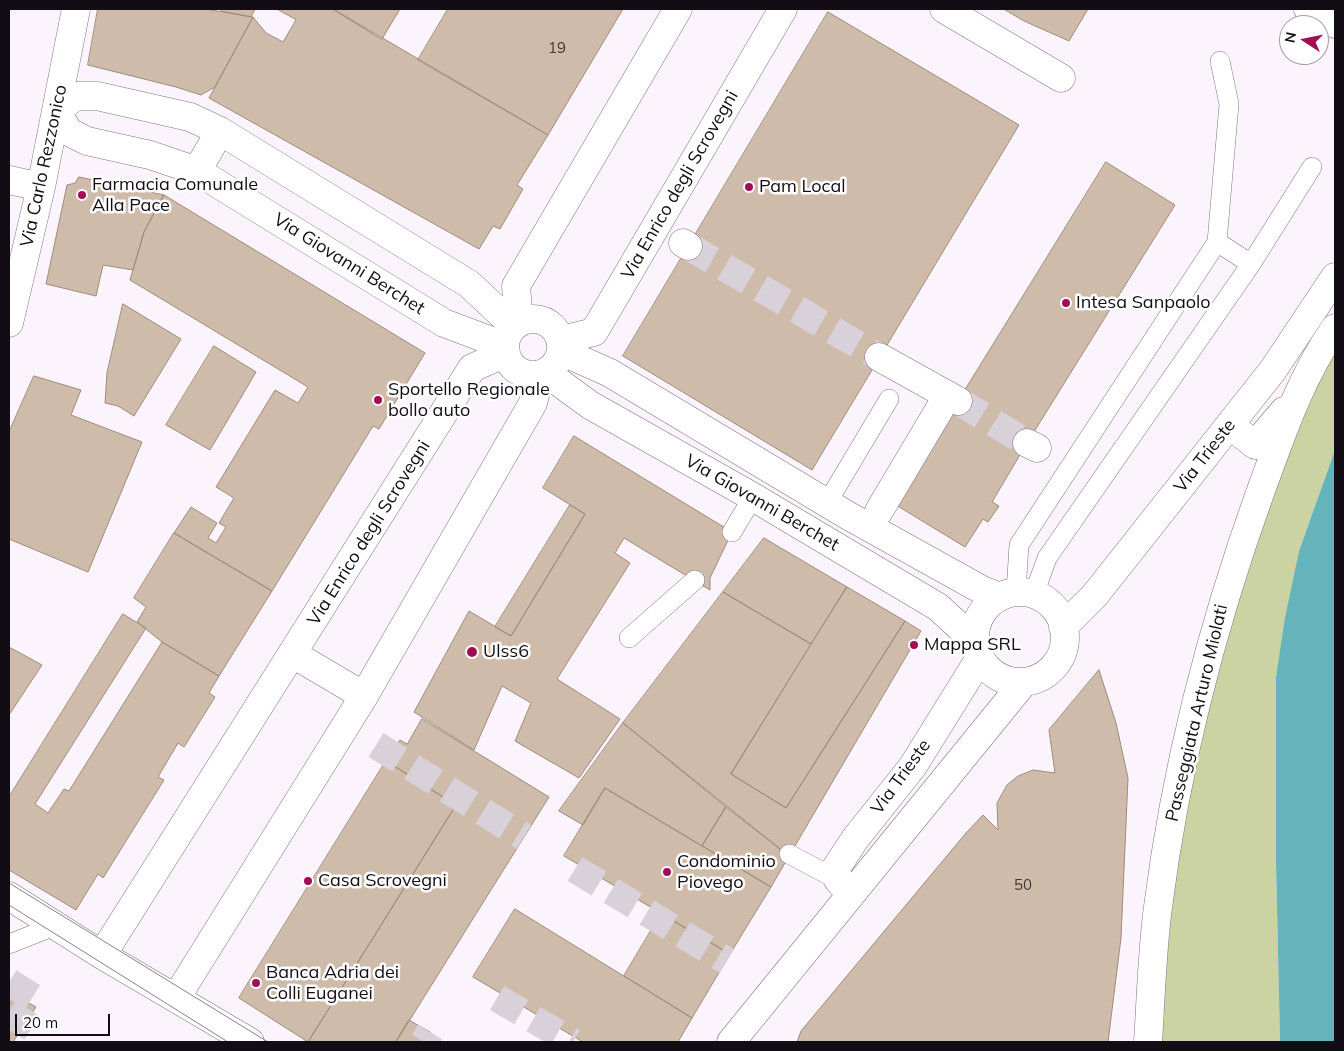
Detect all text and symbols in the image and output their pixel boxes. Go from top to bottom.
north arrow [1279,15,1329,65]
text: N [1280,30,1300,44]
house number: 19 [548,39,566,57]
street label: Via Carlo Rezzonico [16,83,72,249]
street label: Via Enrico degli Scrovegni [617,87,743,283]
place label: Farmacia Comunale Alla Pace [92,174,258,216]
place label: Pam Local [759,176,846,198]
marker: Pam Local [743,181,755,193]
marker: Farmacia Comunale Alla Pace [76,189,88,201]
street label: Via Giovanni Berchet [269,209,429,319]
place label: Intesa Sanpaolo [1076,292,1211,314]
marker: Intesa Sanpaolo [1060,297,1072,309]
place label: Sportello Regionale bollo auto [388,379,550,422]
marker: Sportello Regionale bollo auto [372,394,384,406]
street label: Via Trieste [1170,415,1240,497]
street label: Via Enrico degli Scrovegni [303,436,435,630]
street label: Via Giovanni Berchet [681,450,843,556]
street label: Passeggiata Arturo Miolati [1161,602,1233,824]
place label: Mappa SRL [924,634,1021,656]
marker: Mappa SRL [908,639,920,651]
place label: Ulss6 [483,641,529,663]
marker: Ulss6 [465,645,479,659]
street label: Via Trieste [867,735,935,819]
place label: Condominio Piovego [677,851,776,894]
marker: Condominio Piovego [661,866,673,878]
place label: Casa Scrovegni [318,870,447,892]
marker: Casa Scrovegni [302,875,314,887]
house number: 50 [1014,876,1032,894]
place label: Banca Adria dei Colli Euganei [266,962,399,1004]
marker: Banca Adria dei Colli Euganei [250,977,262,989]
scale bar [18,1004,112,1036]
text: 20 m [23,1013,58,1032]

